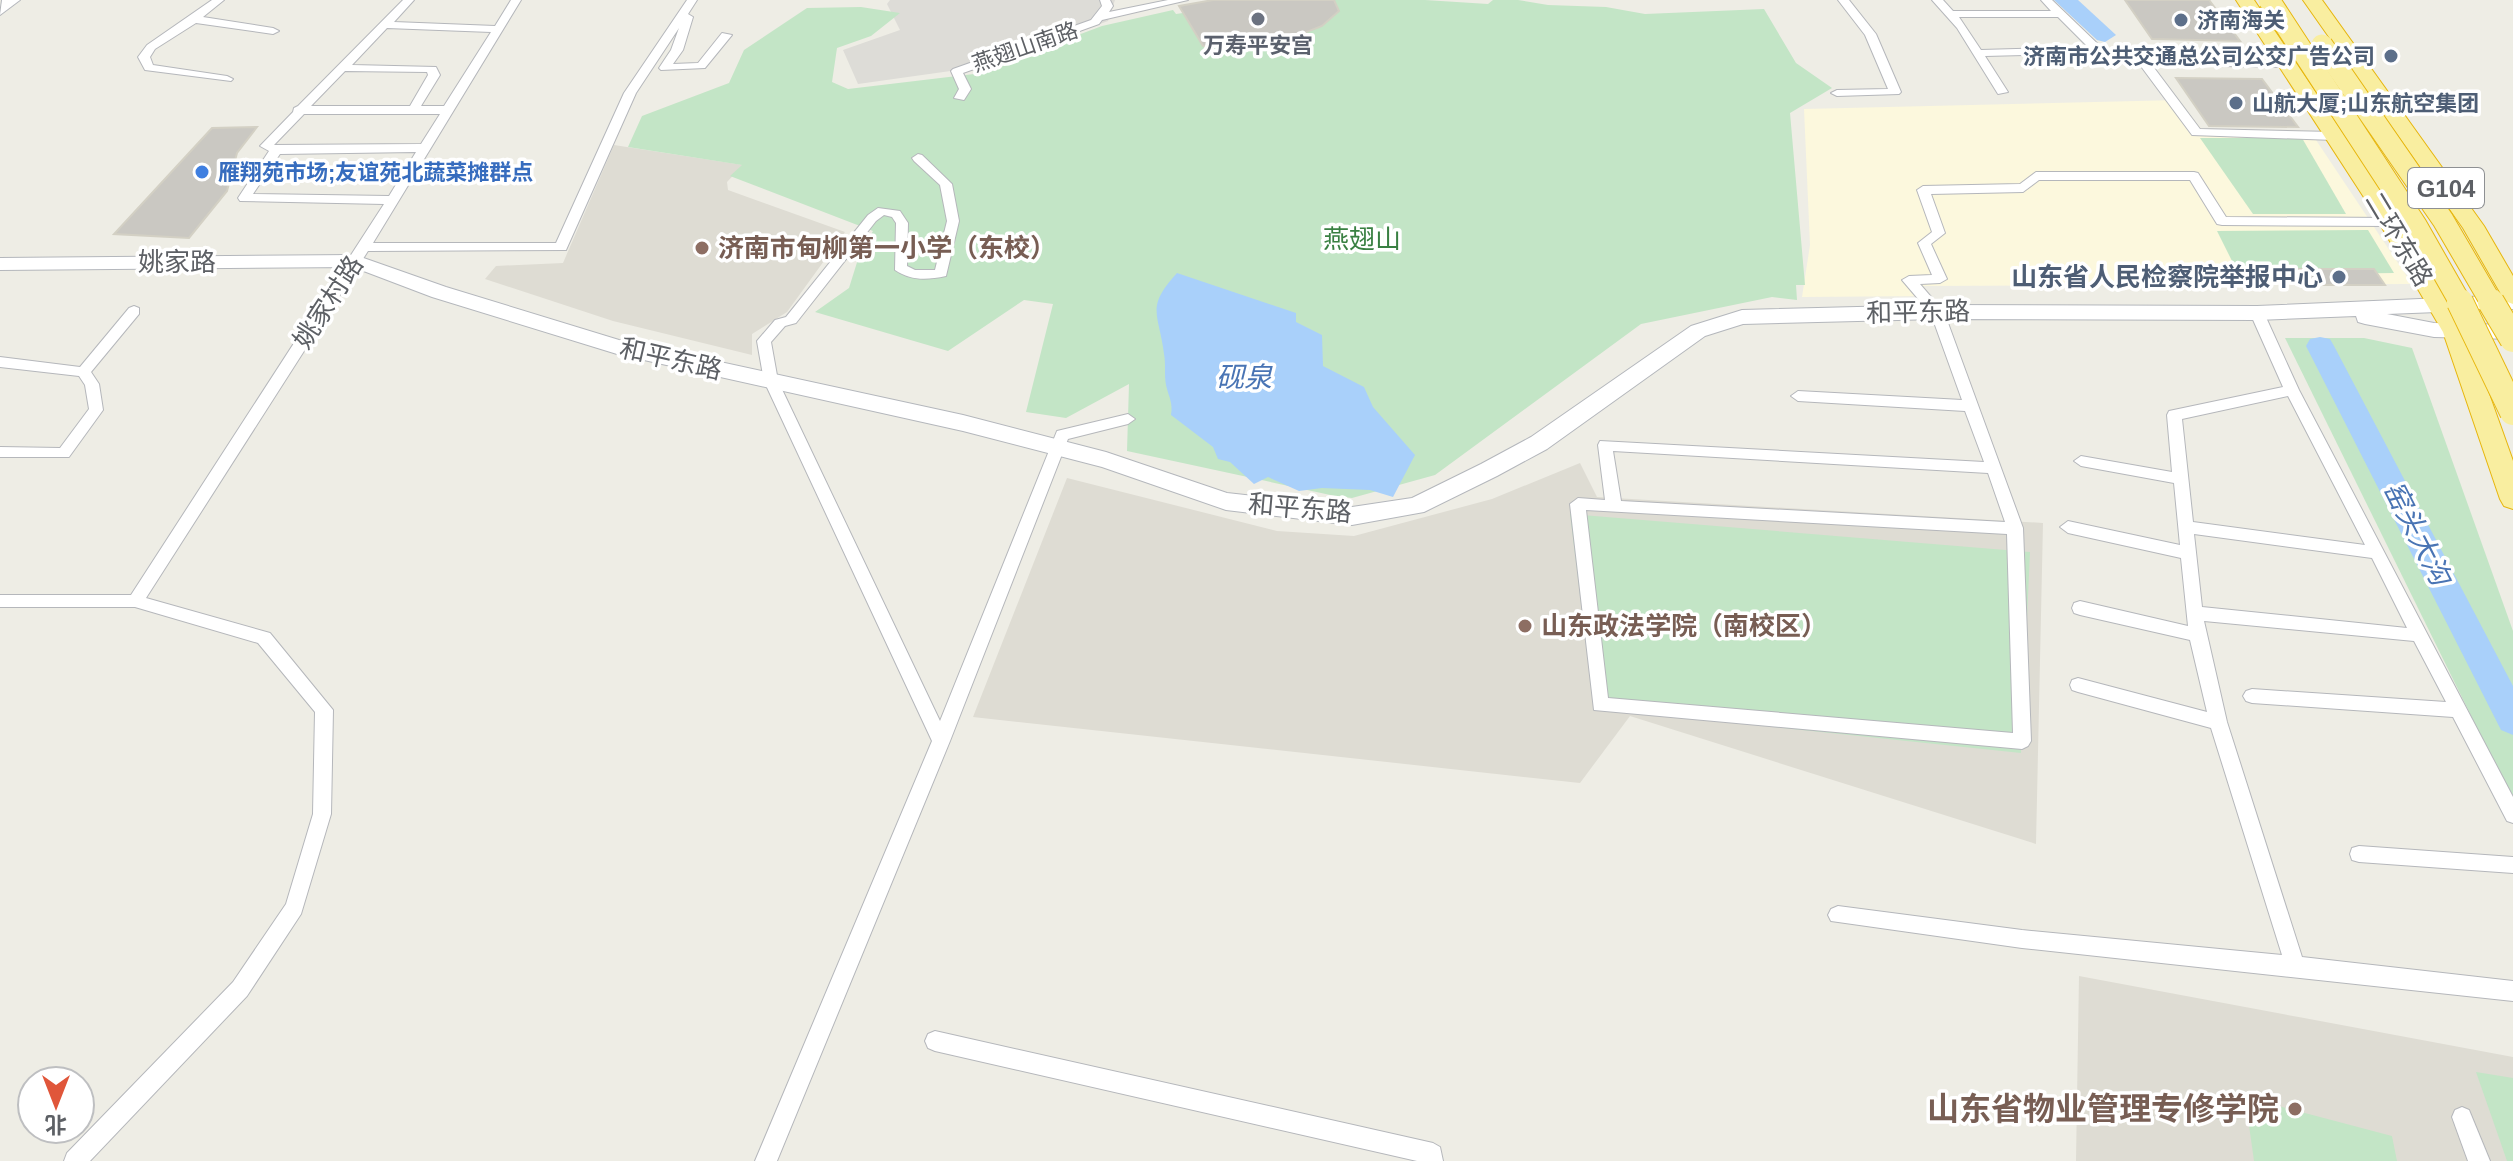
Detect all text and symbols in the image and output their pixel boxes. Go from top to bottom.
place label: 济南海关 [2197,8,2285,33]
marker: 万寿平安宫 [1249,10,1267,28]
marker: 济南海关 [2172,11,2190,29]
street label: 燕翅山南路 [969,17,1081,77]
place label: 万寿平安宫 [1203,33,1313,58]
place label: 济南市公共交通总公司公交广告公司 [2023,44,2375,69]
marker: 济南市公共交通总公司公交广告公司 [2382,47,2400,65]
place label: 山航大厦;山东航空集团 [2252,91,2479,116]
marker: 山航大厦;山东航空集团 [2227,94,2245,112]
place label: 雁翔苑市场;友谊苑北蔬菜摊群点 [218,160,533,185]
marker: 雁翔苑市场;友谊苑北蔬菜摊群点 [193,163,211,181]
road number: G104 [2408,168,2484,208]
street label: 二环东路 [2359,187,2439,291]
park label: 燕翅山 [1323,224,1401,254]
place label: 济南市甸柳第一小学（东校） [718,233,1056,263]
marker: 济南市甸柳第一小学（东校） [693,239,711,257]
street label: 姚家路 [138,247,216,277]
street label: 姚家村路 [287,250,369,354]
place label: 山东省人民检察院举报中心 [2011,262,2323,292]
marker: 山东省人民检察院举报中心 [2330,268,2348,286]
street label: 和平东路 [1866,296,1970,328]
street label: 和平东路 [617,333,725,385]
water label: 砚泉 [1216,362,1273,393]
water label: 窑头大沟 [2378,476,2458,593]
street label: 和平东路 [1247,489,1353,527]
place label: 山东政法学院（南校区） [1541,611,1827,641]
marker: 山东政法学院（南校区） [1516,617,1534,635]
north arrow [16,1065,96,1145]
place label: 山东省物业管理专修学院 [1927,1091,2279,1127]
marker: 山东省物业管理专修学院 [2286,1100,2304,1118]
text: 北 [45,1112,67,1137]

